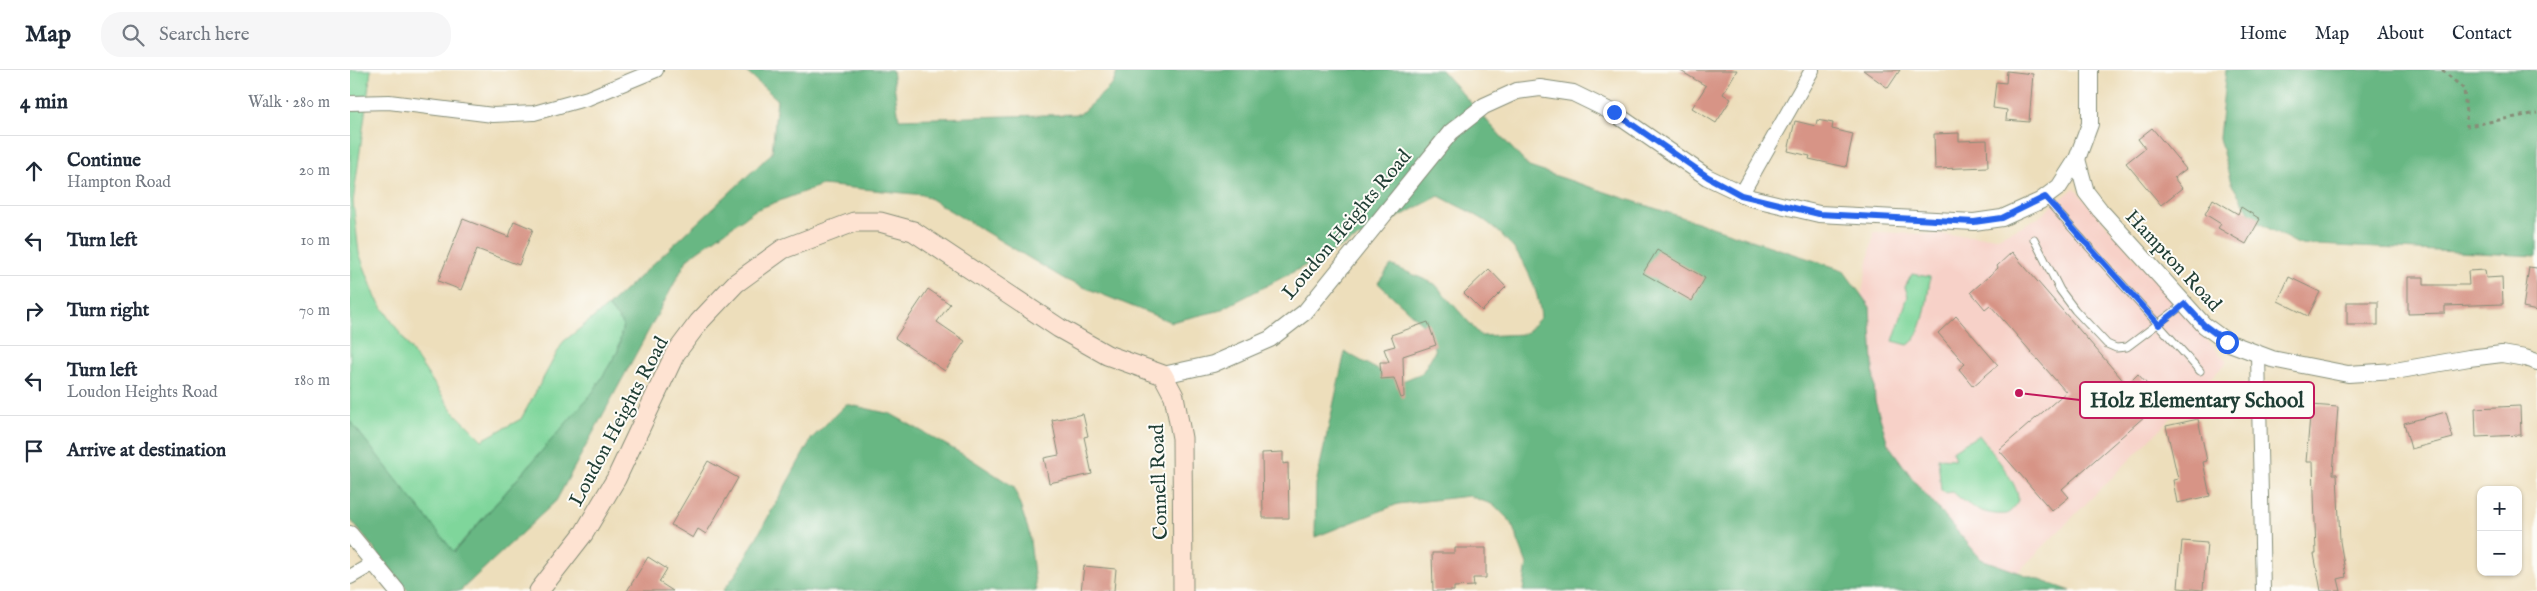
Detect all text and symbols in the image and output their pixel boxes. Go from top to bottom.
search box [101,12,451,57]
text: Map [25,19,71,50]
icon: search [119,21,147,49]
text: Search here [159,23,250,47]
text: Home [2240,23,2287,46]
text: Map [2315,23,2349,46]
text: About [2377,23,2424,46]
text: Contact [2452,23,2512,46]
text: 4 min [20,89,68,116]
text: Walk · 280 m [248,93,330,113]
route end [1603,101,1626,124]
street label: Loudon Heights Road [1277,145,1417,305]
text: Continue [67,149,141,173]
icon: ahead [20,157,48,185]
text: 20 m [299,161,330,181]
text: Hampton Road [67,173,171,193]
street label: Hampton Road [2119,205,2227,317]
icon: left [20,227,48,255]
text: Turn left [67,229,138,253]
text: 10 m [300,231,330,251]
icon: right [20,297,48,325]
text: Turn right [67,299,149,323]
text: 70 m [299,301,330,321]
route start [2216,331,2239,354]
street label: Loudon Heights Road [564,332,675,511]
text: Turn left [67,359,138,383]
icon: left [20,367,48,395]
text: 180 m [294,371,330,391]
callout: Holz Elementary School [2080,382,2314,418]
text: Loudon Heights Road [67,383,218,403]
text: Holz Elementary School [2090,388,2305,415]
street label: Connell Road [1145,423,1174,540]
icon: arrive [20,437,48,465]
text: Arrive at destination [67,439,226,463]
map controls [2477,486,2522,576]
button: + [2477,486,2522,531]
button: − [2477,531,2522,576]

